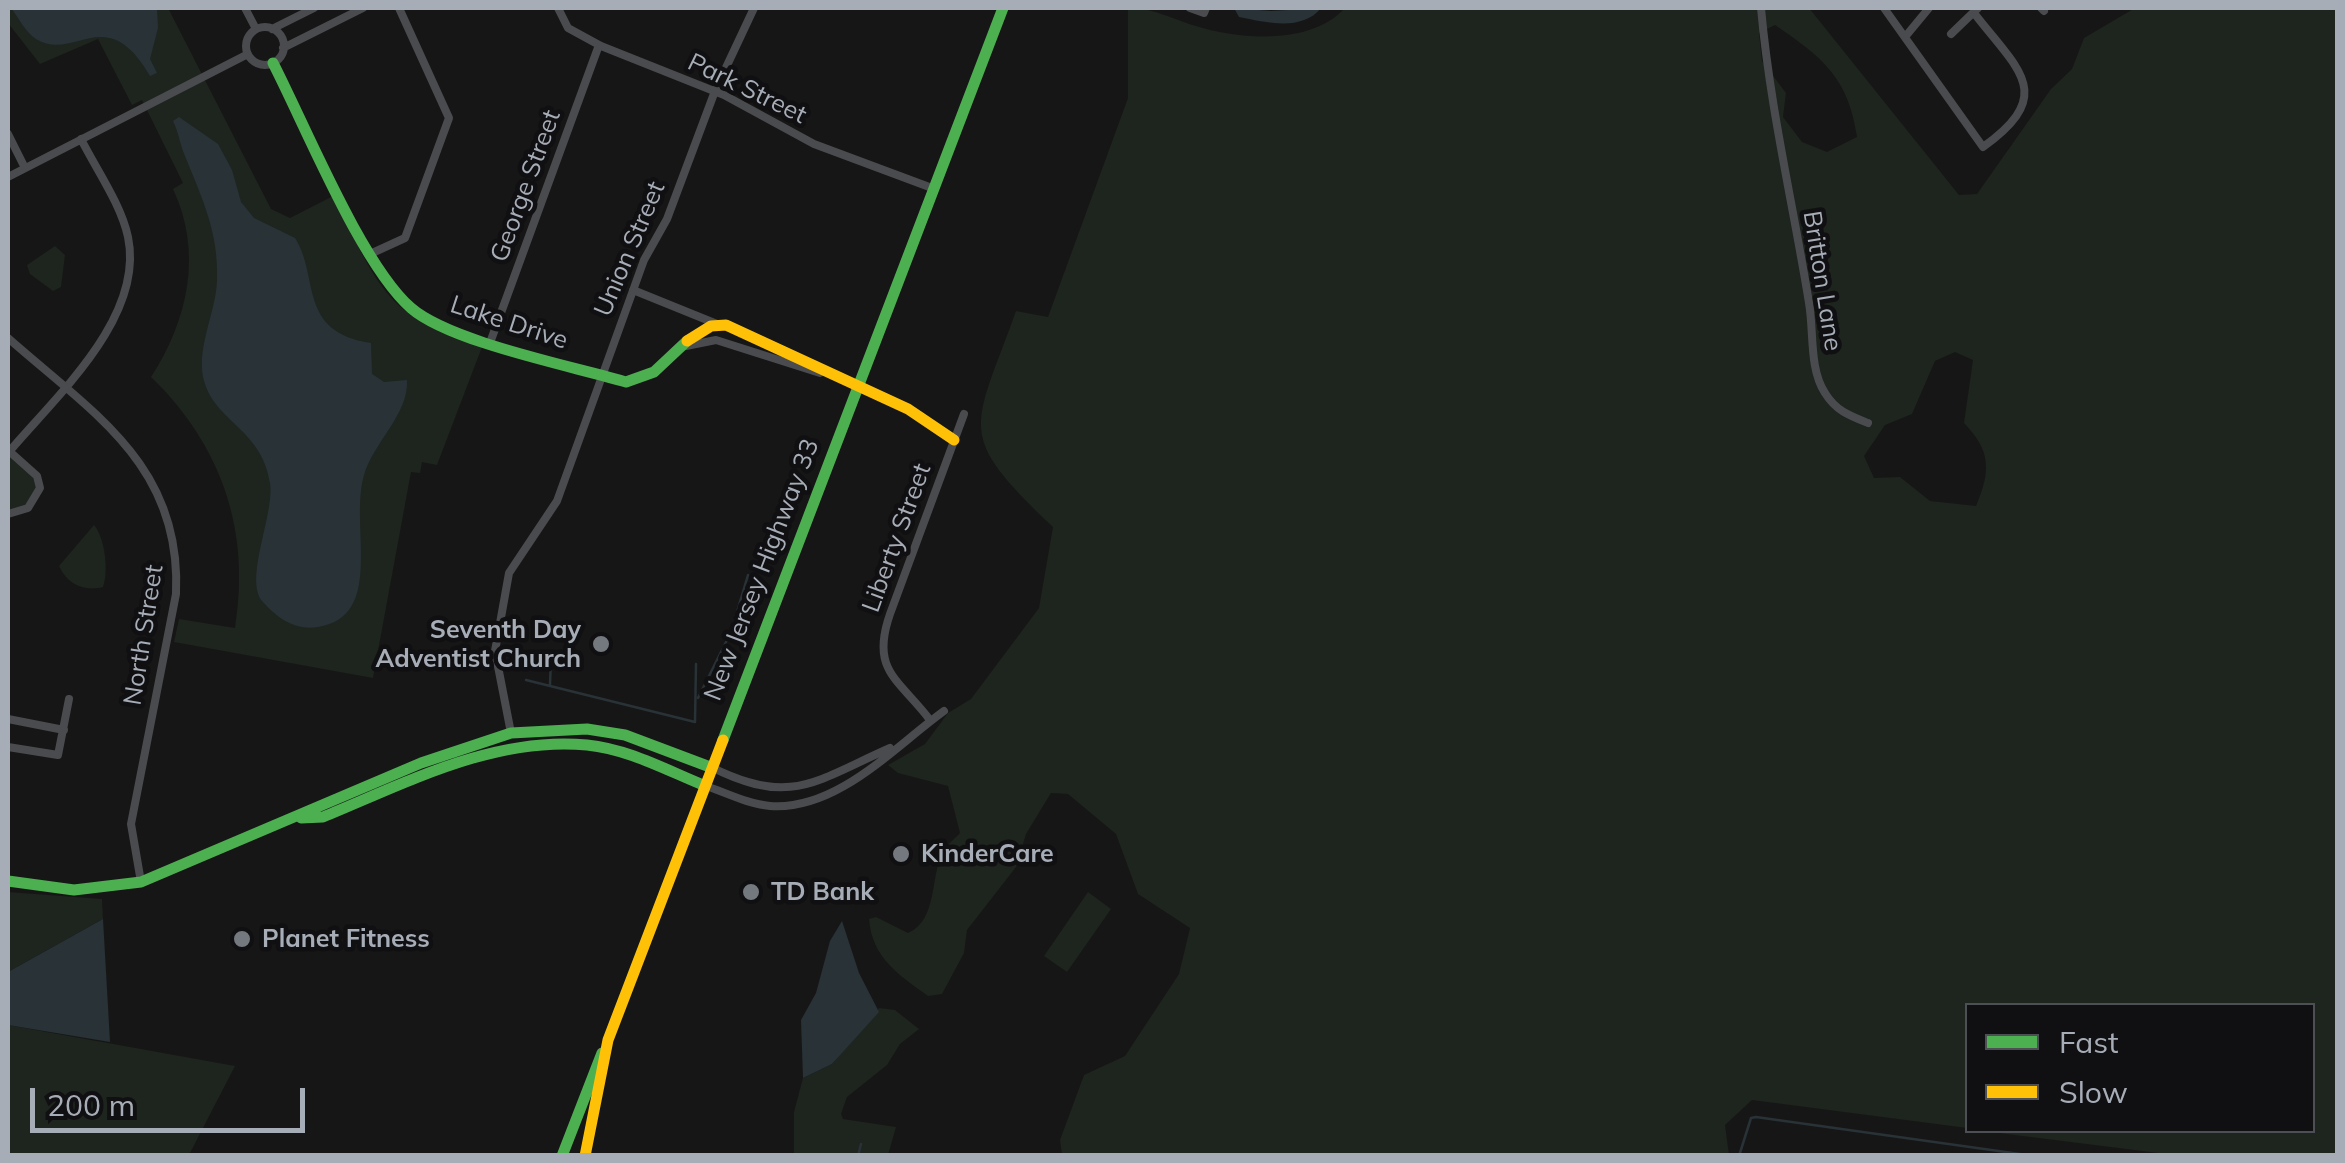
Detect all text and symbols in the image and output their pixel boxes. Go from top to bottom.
street label: Park Street [683,47,811,131]
street label: George Street [485,106,567,266]
street label: Union Street [588,177,672,321]
street label: Britton Lane [1796,209,1848,353]
street label: Lake Drive [446,290,572,356]
street label: New Jersey Highway 33 [698,435,826,705]
street label: Liberty Street [856,460,938,616]
street label: North Street [118,563,170,707]
place label: Seventh Day Adventist Church [376,615,581,674]
marker: Seventh Day Adventist Church [590,633,612,655]
place label: KinderCare [921,839,1054,869]
marker: KinderCare [890,843,912,865]
place label: TD Bank [771,877,874,907]
marker: TD Bank [740,881,762,903]
place label: Planet Fitness [262,924,430,954]
marker: Planet Fitness [231,928,253,950]
legend [1965,1003,2315,1133]
text: Fast [2059,1023,2119,1061]
scale bar [35,1068,310,1130]
text: Slow [2059,1073,2128,1111]
text: 200 m [47,1086,135,1124]

